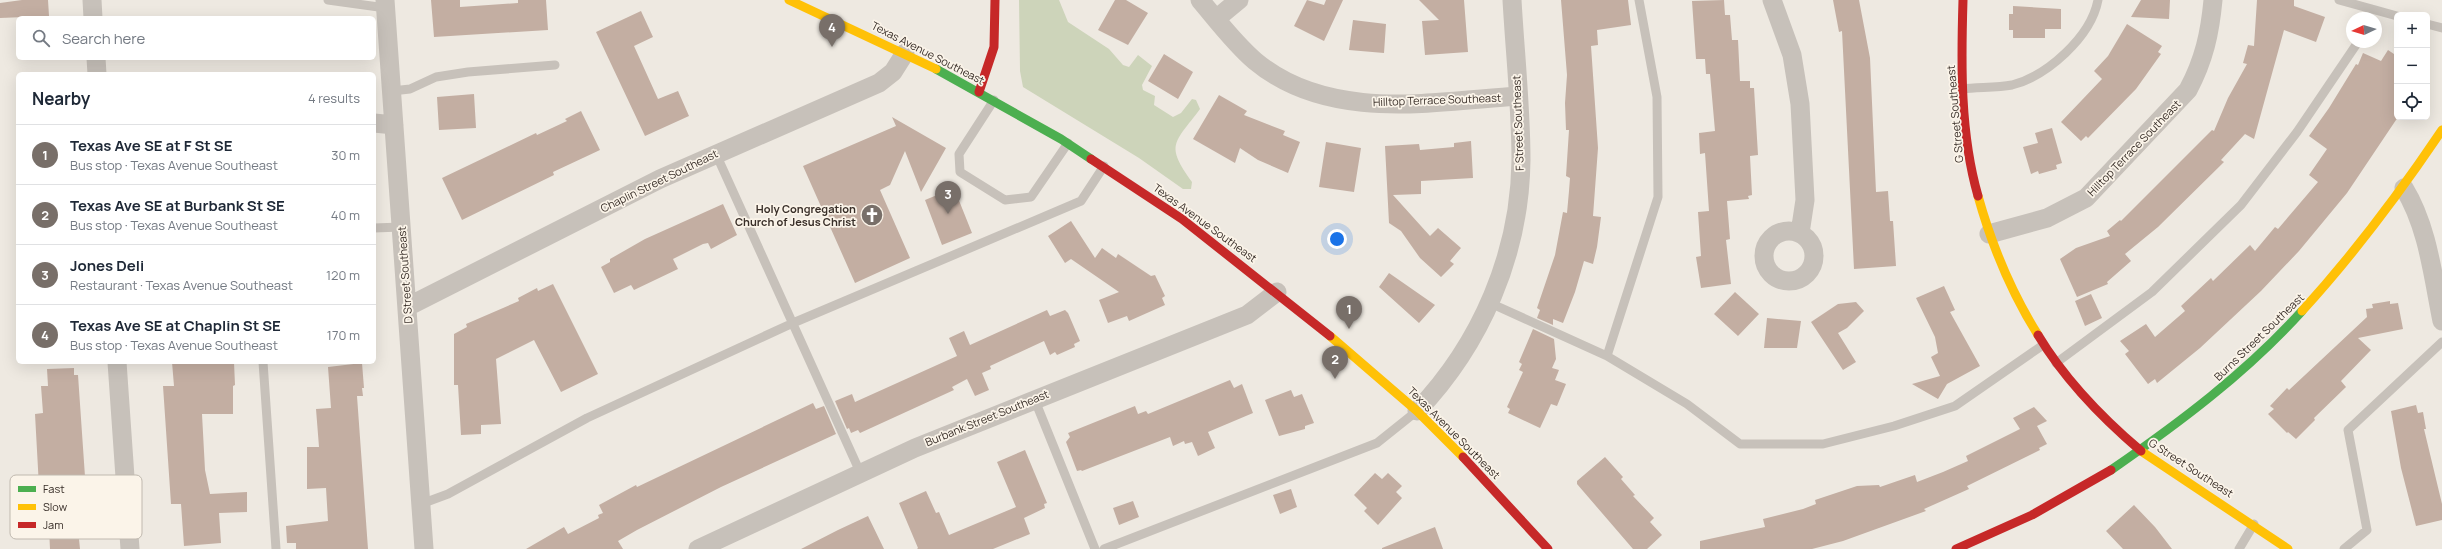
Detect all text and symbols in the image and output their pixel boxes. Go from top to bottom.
north arrow [2346,12,2382,48]
map controls [2394,12,2430,120]
button: + [2394,12,2430,48]
pin: 4 [819,14,845,47]
search box [16,16,376,60]
street label: Texas Avenue Southeast [869,18,987,88]
icon: search [30,27,52,49]
text: Search here [62,28,145,49]
button: − [2394,48,2430,84]
street label: G Street Southeast [1943,65,1966,163]
street label: F Street Southeast [1508,75,1527,171]
button: locate [2394,84,2430,120]
text: Nearby [32,87,90,110]
text: 4 results [308,89,360,107]
street label: Hilltop Terrace Southeast [1373,90,1501,109]
street label: Hilltop Terrace Southeast [2084,96,2184,199]
text: Texas Ave SE at F St SE [70,135,233,156]
text: 1 [42,146,48,164]
text: 30 m [331,146,360,164]
street label: Chaplin Street Southeast [598,146,720,216]
text: Bus stop · Texas Avenue Southeast [70,156,278,174]
street label: Texas Avenue Southeast [1150,180,1260,265]
pin: 3 [935,181,961,214]
text: Texas Ave SE at Burbank St SE [70,195,285,216]
place label: Holy Congregation Church of Jesus Christ [735,201,856,229]
church icon: Holy Congregation Church of Jesus Christ [859,202,885,228]
text: 2 [41,206,49,224]
text: 40 m [331,206,360,224]
text: Bus stop · Texas Avenue Southeast [70,216,278,234]
street label: D Street Southeast [394,226,415,324]
your location [1327,229,1347,249]
text: Jones Deli [70,255,144,276]
text: 3 [41,266,49,284]
text: 120 m [326,266,360,284]
text: Restaurant · Texas Avenue Southeast [70,276,293,294]
street label: Burns Street Southeast [2210,290,2307,384]
pin: 1 [1336,296,1362,329]
text: Texas Ave SE at Chaplin St SE [70,315,281,336]
text: 4 [41,326,49,344]
text: 170 m [327,326,360,344]
text: Bus stop · Texas Avenue Southeast [70,336,278,354]
pin: 2 [1322,346,1348,379]
street label: Texas Avenue Southeast [1405,383,1504,482]
street label: Burbank Street Southeast [923,386,1051,449]
street label: G Street Southeast [2146,435,2236,501]
legend [10,475,142,539]
text: Fast [43,481,65,496]
text: Slow [43,499,68,514]
text: Jam [43,517,64,532]

